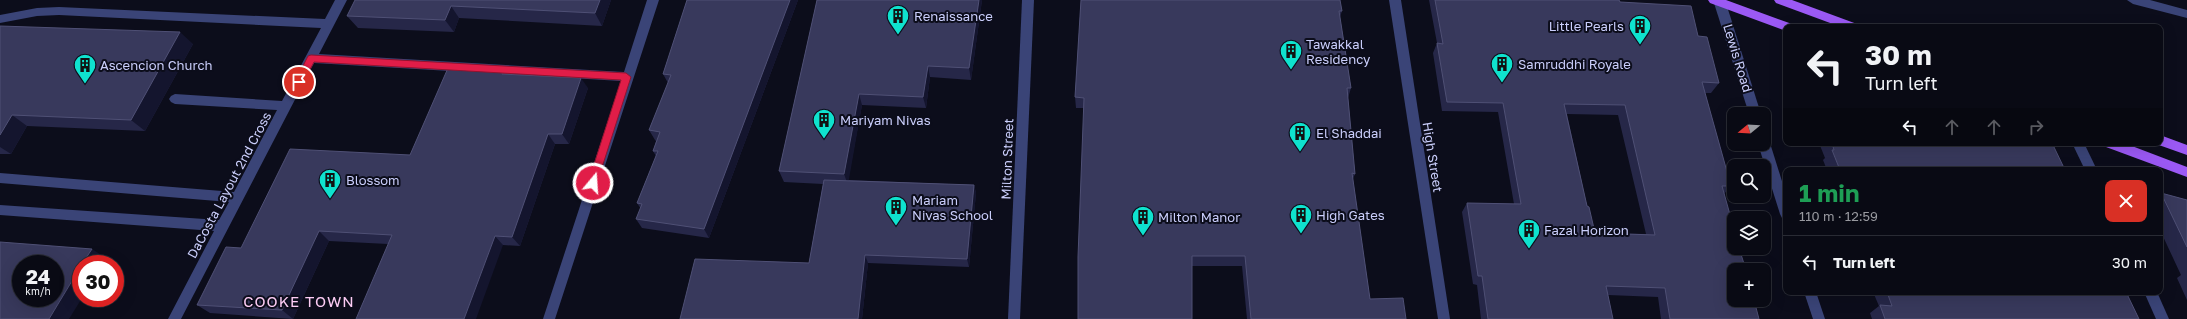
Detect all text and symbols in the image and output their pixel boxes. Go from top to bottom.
building icon: Renaissance [885,3,911,36]
place label: Renaissance [914,8,993,24]
building icon: Little Pearls [1627,13,1653,46]
place label: Little Pearls [1549,18,1624,34]
street label: Lewis Road [1720,22,1756,94]
place label: Tawakkal Residency [1306,36,1371,67]
building icon: Tawakkal Residency [1278,38,1304,71]
text: 30 m [1865,38,1932,71]
icon: left [1799,40,1851,92]
building icon: Samruddhi Royale [1489,51,1515,84]
building icon: Ascencion Church [72,52,98,85]
place label: Samruddhi Royale [1518,56,1631,72]
place label: Ascencion Church [100,57,213,73]
pin [282,65,316,99]
icon: arrive [288,71,310,93]
text: Turn left [1865,72,1938,94]
building icon: Mariyam Nivas [811,107,837,140]
north arrow [1727,107,1771,151]
map controls [1727,107,1771,307]
street label: DaCosta Layout 2nd Cross [184,109,275,261]
place label: Mariyam Nivas [840,112,931,128]
icon: left [1899,116,1921,138]
icon: ahead [1941,116,1963,138]
icon: ahead [1983,116,2005,138]
icon: right [2025,116,2047,138]
street label: Milton Street [998,118,1016,200]
building icon: El Shaddai [1287,120,1313,153]
street label: High Street [1420,121,1446,193]
place label: El Shaddai [1316,125,1382,141]
button: search [1727,159,1771,203]
position arrow [572,162,614,204]
building icon: Blossom [317,167,343,200]
place label: Blossom [346,172,400,188]
text: 1 min [1799,178,1859,207]
button: close [2105,180,2147,222]
place label: Mariam Nivas School [912,192,993,223]
building icon: Mariam Nivas School [883,194,909,227]
building icon: High Gates [1288,202,1314,235]
building icon: Milton Manor [1130,204,1156,237]
place label: High Gates [1316,207,1385,223]
text: 110 m · 12:59 [1799,208,1878,224]
place label: Milton Manor [1158,209,1240,225]
button: layers [1727,211,1771,255]
building icon: Fazal Horizon [1516,217,1542,250]
place label: Fazal Horizon [1544,222,1629,238]
icon: left [1799,251,1821,273]
text: Turn left [1833,253,1895,271]
text: 30 m [2112,253,2147,271]
speed limit sign: 30 [72,255,124,307]
button: + [1727,263,1771,307]
text: 24 [26,264,50,288]
text: km/h [25,285,51,297]
district label: COOKE TOWN [243,292,355,310]

